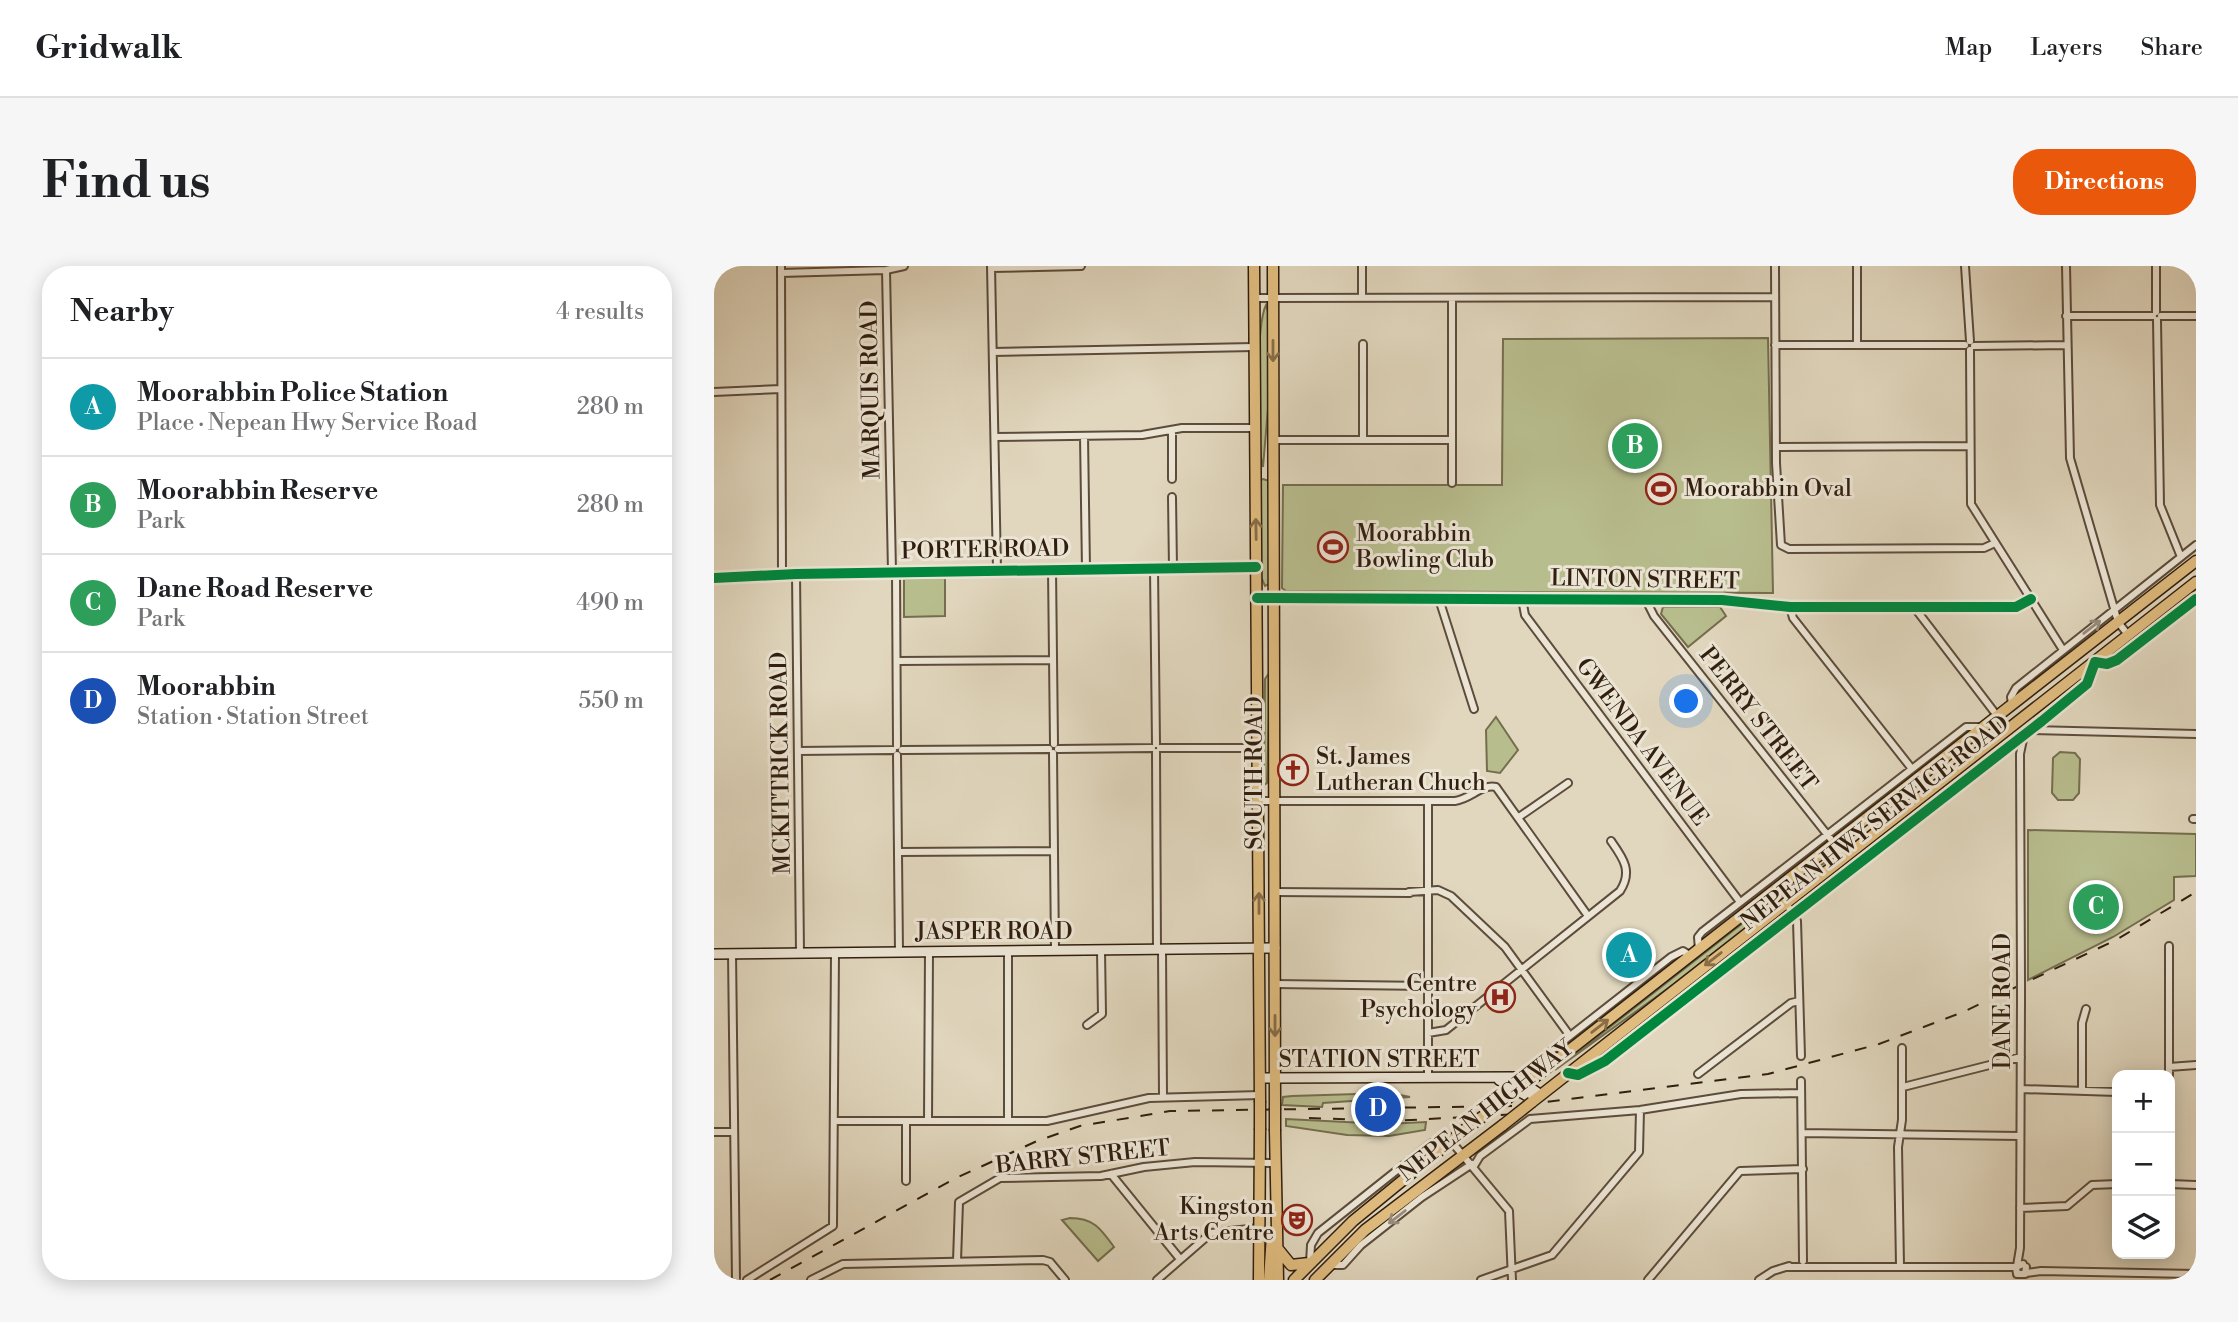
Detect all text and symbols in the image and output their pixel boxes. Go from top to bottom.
text: Gridwalk [35,28,182,69]
text: Map [1945,33,1992,63]
text: Layers [2030,33,2102,63]
text: Share [2140,33,2203,63]
button: Directions [2013,149,2196,215]
text: Find us [42,152,211,213]
text: Nearby [70,293,174,331]
text: 4 results [556,298,644,326]
street label: MARQUIS ROAD [855,300,887,480]
one-way arrow [1266,339,1280,362]
text: Moorabbin Police Station [137,377,448,409]
text: A [85,393,101,421]
text: 280 m [577,393,644,421]
text: Place · Nepean Hwy Service Road [137,409,477,437]
pin: B [1612,420,1658,472]
sports icon: Moorabbin Oval [1644,472,1678,506]
text: Moorabbin Reserve [137,475,378,507]
place label: Moorabbin Oval [1684,475,1852,503]
text: B [84,491,102,519]
text: 280 m [577,491,644,519]
text: Park [137,507,185,535]
one-way arrow [1249,518,1263,541]
place label: Moorabbin Bowling Club [1355,520,1494,574]
sports icon: Moorabbin Bowling Club [1316,530,1350,564]
street label: PORTER ROAD [901,535,1069,565]
street label: LINTON STREET [1550,564,1740,596]
text: Dane Road Reserve [137,573,373,605]
text: C [85,589,101,617]
text: 490 m [576,589,644,617]
text: Park [137,605,185,633]
one-way arrow [2083,619,2101,635]
street label: PERRY STREET [1693,641,1823,797]
street label: MCKITTRICK ROAD [765,651,797,875]
street label: GWENDA AVENUE [1570,653,1714,831]
text: Moorabbin [137,671,276,703]
your location [1669,684,1703,718]
text: D [84,687,102,715]
text: 550 m [579,687,644,715]
street label: SOUTH ROAD [1241,696,1269,850]
text: Station · Station Street [137,703,369,731]
street label: NEPEAN HWY SERVICE ROAD [1735,709,2015,937]
place label: St. James Lutheran Chuch [1316,743,1486,797]
church icon: St. James Lutheran Chuch [1276,753,1310,787]
pin: C [2073,881,2119,933]
one-way arrow [1252,891,1266,914]
street label: JASPER ROAD [914,918,1073,946]
pin: A [1606,929,1652,981]
street label: DANE ROAD [1989,933,2017,1069]
one-way arrow [1705,952,1723,967]
place label: Centre Psychology [1360,970,1478,1024]
hospital icon: Centre Psychology [1483,980,1517,1014]
one-way arrow [1268,1014,1282,1037]
one-way arrow [1591,1019,1609,1034]
street label: NEPEAN HIGHWAY [1393,1033,1580,1188]
street label: STATION STREET [1279,1046,1479,1074]
map controls [2112,1070,2175,1259]
button: + [2112,1070,2175,1133]
pin: D [1355,1083,1401,1135]
button: − [2112,1133,2175,1196]
street label: BARRY STREET [993,1134,1172,1180]
place label: Kingston Arts Centre [1153,1193,1274,1247]
button: layers [2112,1196,2175,1259]
theatre icon: Kingston Arts Centre [1280,1203,1314,1237]
one-way arrow [1388,1209,1406,1224]

